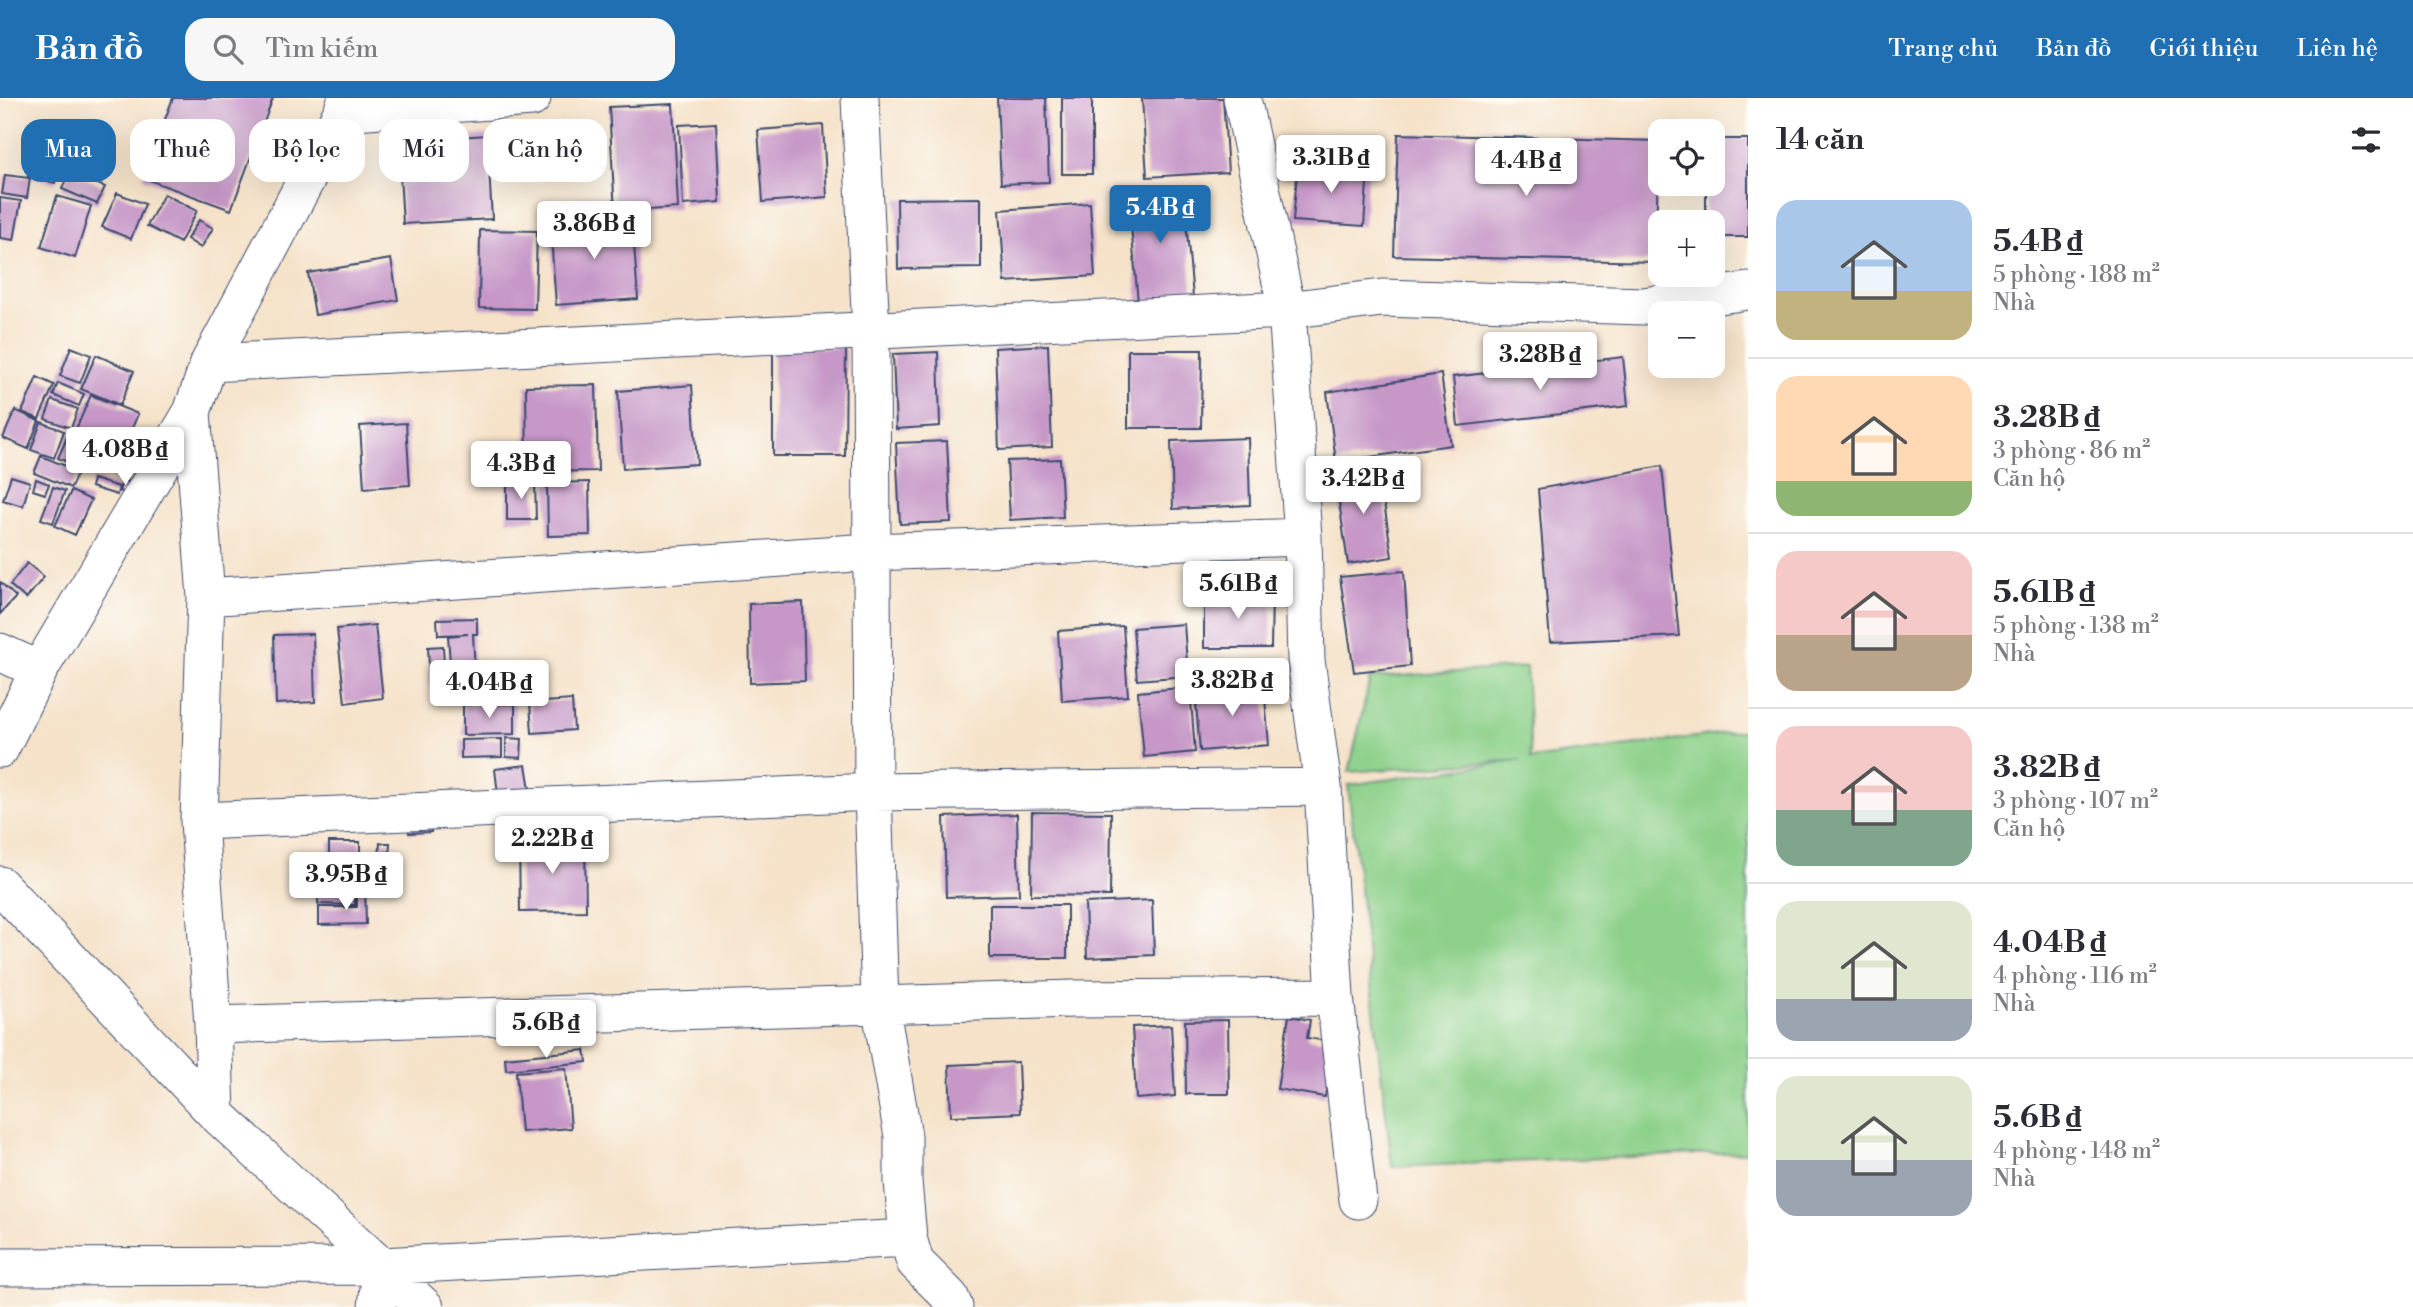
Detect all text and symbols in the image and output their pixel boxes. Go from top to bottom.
search box [185,18,675,81]
text: Bản đồ [35,29,143,70]
icon: search [209,30,247,68]
text: Tìm kiếm [265,33,378,65]
text: Trang chủ [1888,34,1998,64]
text: Bản đồ [2036,34,2112,64]
text: Giới thiệu [2150,34,2258,64]
text: Liên hệ [2296,34,2378,64]
chip: Mua [21,119,116,182]
chip: Thuê [130,119,235,182]
chip: Bộ lọc [249,119,365,182]
chip: Mới [379,119,469,182]
chip: Căn hộ [483,119,607,182]
map controls [1648,119,1725,378]
button: locate [1648,119,1725,196]
text: 14 căn [1776,121,1864,159]
icon: filters [2347,121,2385,159]
pin: 3.31B ₫ [1266,136,1396,195]
pin: 4.4B ₫ [1469,139,1583,198]
text: 3.31B ₫ [1292,144,1370,172]
text: 4.4B ₫ [1491,147,1561,175]
pin: 5.4B ₫ [1103,186,1217,245]
text: 5.4B ₫ [1126,194,1194,222]
pin: 3.86B ₫ [529,202,659,261]
text: 3.86B ₫ [553,210,635,238]
button: + [1648,210,1725,287]
text: 5.4B ₫ [1993,223,2083,261]
icon: home [1832,228,1916,312]
text: 5 phòng · 188 m² [1993,261,2160,289]
text: Nhà [1993,289,2035,317]
button: − [1648,301,1725,378]
pin: 3.28B ₫ [1475,332,1605,392]
text: 3.28B ₫ [1499,341,1581,369]
text: 3.28B ₫ [1993,399,2100,437]
icon: home [1832,404,1916,488]
pin: 4.08B ₫ [60,428,190,487]
text: 4.08B ₫ [82,436,168,464]
text: 3 phòng · 86 m² [1993,437,2150,465]
pin: 4.3B ₫ [464,442,578,501]
text: 4.3B ₫ [487,450,555,478]
pin: 3.42B ₫ [1298,456,1428,516]
text: 3.42B ₫ [1322,465,1404,493]
text: Căn hộ [1993,465,2066,493]
pin: 5.61B ₫ [1173,561,1303,621]
text: 5.61B ₫ [1199,570,1277,598]
text: 5.61B ₫ [1993,574,2095,612]
icon: home [1832,579,1916,663]
text: 5 phòng · 138 m² [1993,612,2159,640]
text: Nhà [1993,640,2035,668]
pin: 3.82B ₫ [1167,658,1297,718]
pin: 4.04B ₫ [424,660,554,720]
text: 3.82B ₫ [1191,667,1273,695]
text: 4.04B ₫ [446,669,532,697]
text: 3.82B ₫ [1993,749,2100,787]
icon: home [1832,754,1916,838]
text: 3 phòng · 107 m² [1993,787,2158,815]
text: Căn hộ [1993,815,2066,843]
pin: 2.22B ₫ [487,816,617,876]
text: 2.22B ₫ [511,825,593,853]
pin: 3.95B ₫ [281,852,411,912]
text: 3.95B ₫ [305,861,387,889]
text: 4.04B ₫ [1993,924,2106,962]
icon: home [1832,929,1916,1013]
text: 4 phòng · 116 m² [1993,962,2157,990]
text: Nhà [1993,990,2035,1018]
pin: 5.6B ₫ [489,1000,603,1060]
text: 5.6B ₫ [512,1009,580,1037]
text: 5.6B ₫ [1993,1099,2081,1137]
icon: home [1832,1104,1916,1188]
text: 4 phòng · 148 m² [1993,1137,2160,1165]
text: Nhà [1993,1165,2035,1193]

